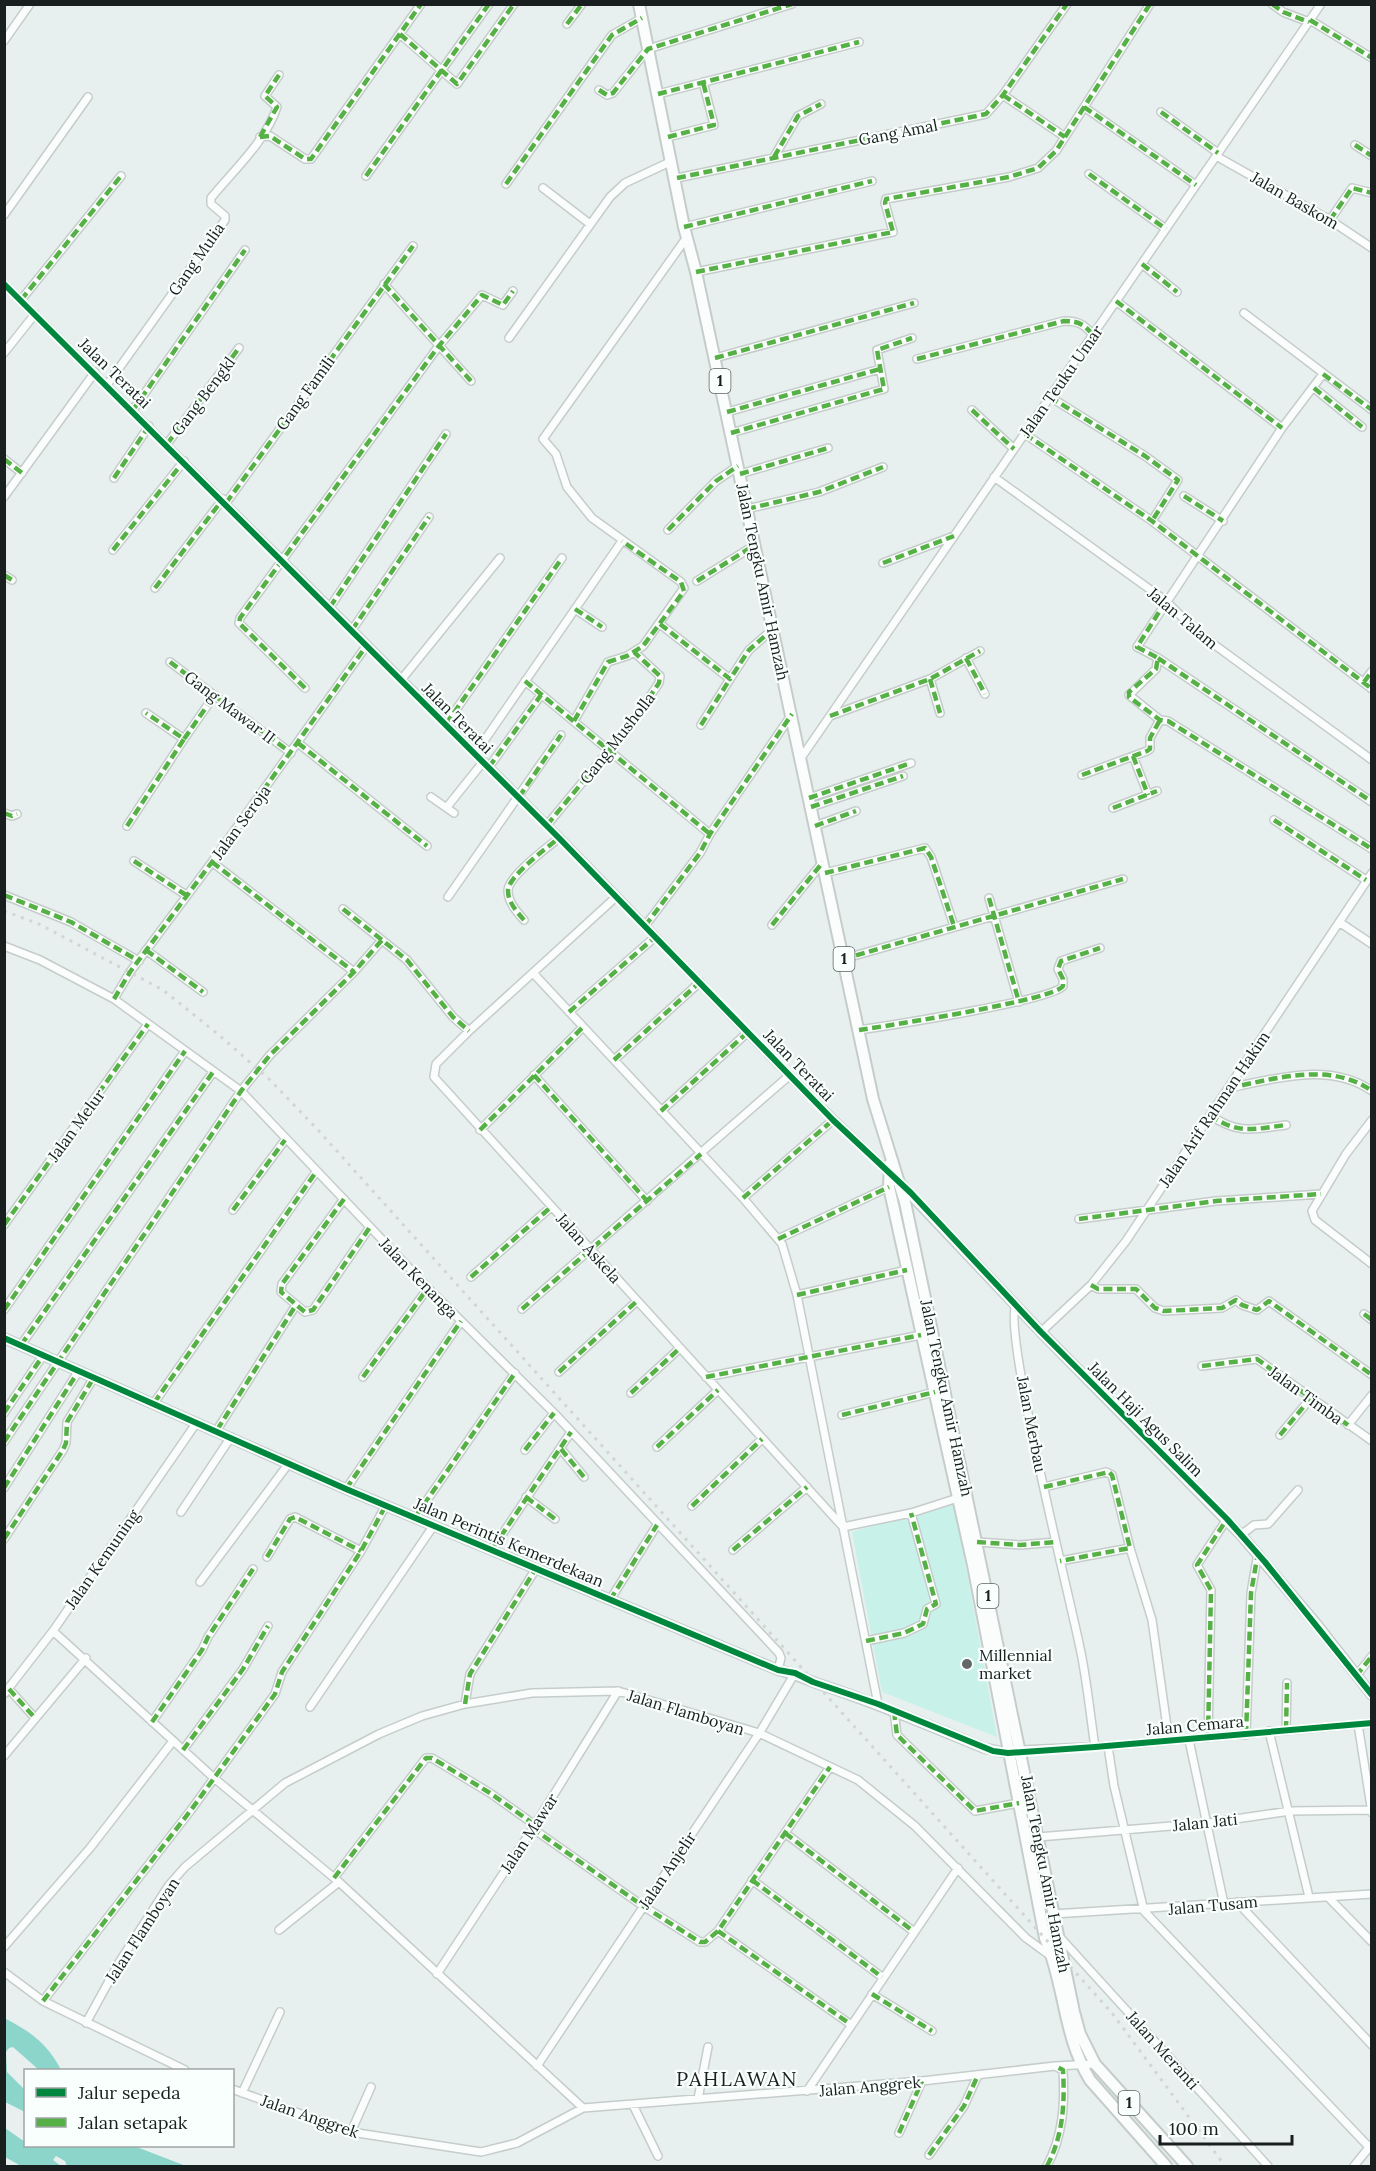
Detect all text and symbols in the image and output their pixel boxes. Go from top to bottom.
street label: Gang Amal [857,115,939,149]
street label: Jalan Baskom [1247,166,1343,233]
street label: Gang Mulia [164,219,228,299]
street label: Jalan Teuku Umar [1014,321,1107,442]
street label: Jalan Teratai [74,333,155,412]
street label: Gang Famili [271,352,339,434]
street label: Gang Bengkl [167,353,239,439]
road number: 1 [710,369,730,393]
street label: Jalan Tengku Amir Hamzah [732,481,794,683]
street label: Jalan Talam [1143,582,1222,653]
street label: Gang Mawar II [181,666,279,748]
street label: Jalan Teratai [418,678,498,758]
street label: Gang Musholla [575,688,659,788]
street label: Jalan Seroja [207,781,275,864]
road number: 1 [834,947,854,971]
street label: Jalan Teratai [759,1024,838,1105]
street label: Jalan Arif Rahman Hakim [1154,1027,1274,1192]
street label: Jalan Melur [42,1085,109,1166]
street label: Jalan Askela [552,1208,626,1287]
street label: Jalan Kenanga [375,1233,463,1323]
street label: Jalan Tengku Amir Hamzah [916,1297,978,1499]
street label: Jalan Haji Agus Salim [1084,1357,1208,1481]
street label: Jalan Timba [1264,1361,1347,1429]
street label: Jalan Merbau [1013,1373,1051,1474]
street label: Jalan Perintis Kemerdekaan [410,1493,607,1591]
street label: Jalan Kemuning [60,1505,144,1613]
road number: 1 [978,1584,998,1608]
place label: Millennial market [979,1645,1052,1683]
marker: Millennial market [960,1657,974,1671]
street label: Jalan Flamboyan [624,1684,747,1739]
street label: Jalan Cemara [1144,1711,1245,1739]
street label: Jalan Tengku Amir Hamzah [1017,1773,1075,1975]
street label: Jalan Mawar [495,1789,562,1877]
street label: Jalan Jati [1171,1809,1238,1835]
street label: Jalan Anjelir [633,1828,700,1913]
street label: Jalan Flamboyan [100,1874,184,1987]
street label: Jalan Tusam [1166,1891,1259,1919]
street label: Jalan Meranti [1122,2006,1204,2094]
district label: PAHLAWAN [676,2066,798,2091]
legend [24,2069,234,2147]
street label: Jalan Anggrek [817,2072,922,2100]
text: Jalur sepeda [77,2081,180,2104]
street label: Jalan Anggrek [258,2090,362,2142]
road number: 1 [1118,2091,1140,2115]
scale bar [1160,2108,1292,2146]
text: Jalan setapak [77,2111,188,2134]
text: 100 m [1169,2117,1219,2140]

